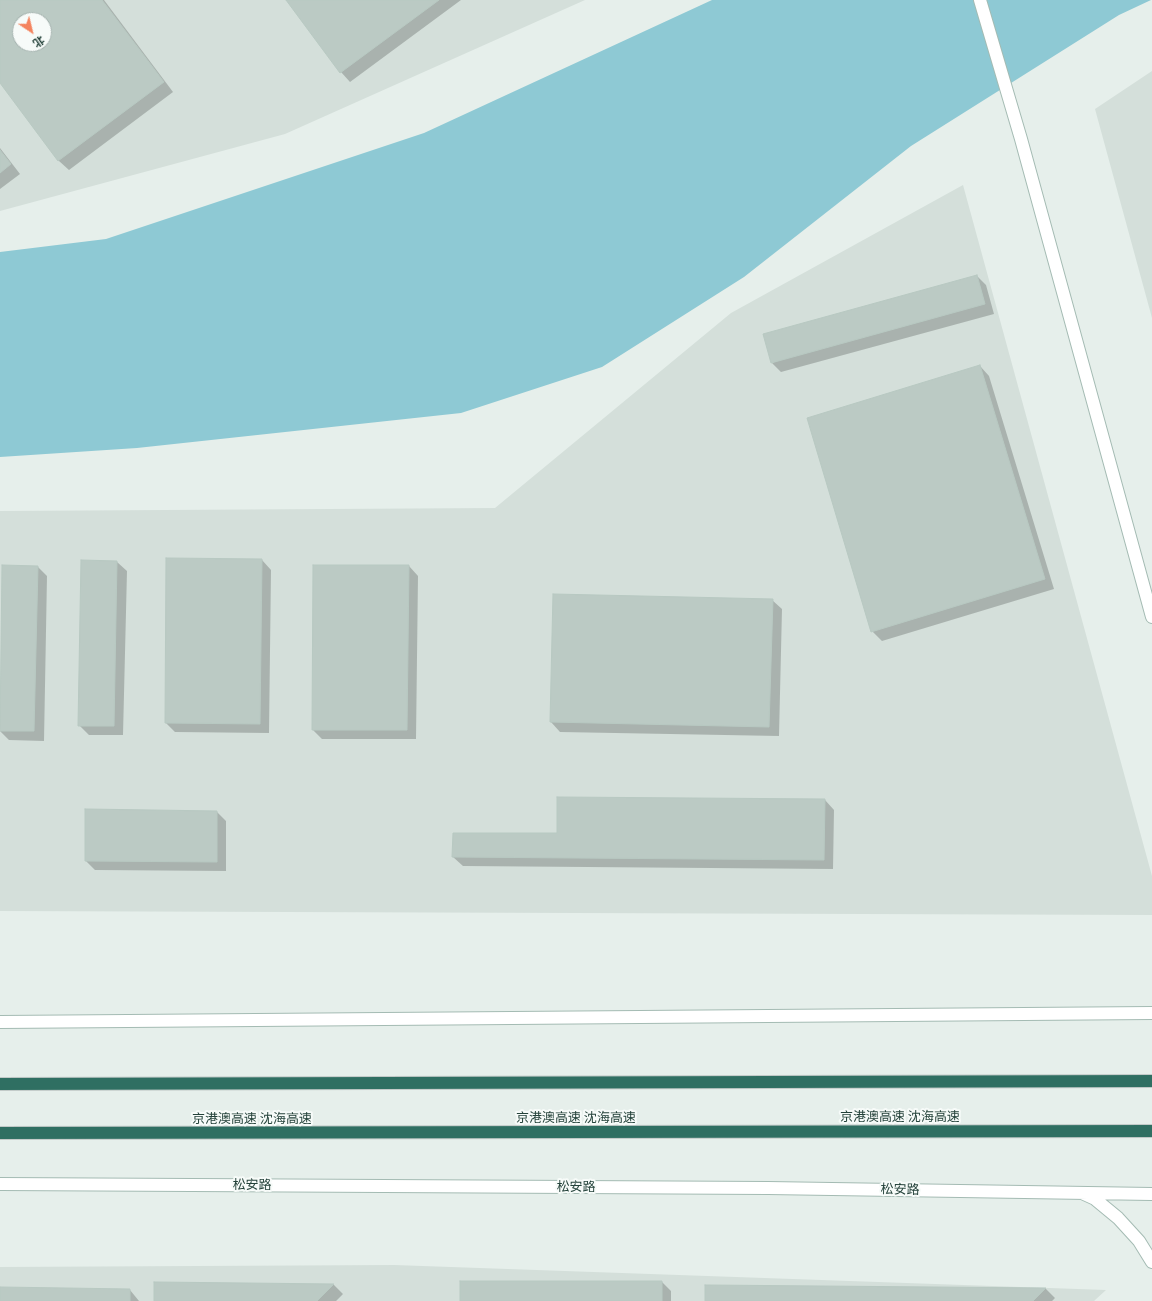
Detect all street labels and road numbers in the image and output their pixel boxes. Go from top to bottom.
street label: 京港澳高速 沈海高速 [840,1109,960,1125]
street label: 京港澳高速 沈海高速 [516,1110,636,1126]
street label: 京港澳高速 沈海高速 [192,1111,312,1127]
street label: 松安路 [233,1177,271,1193]
street label: 松安路 [557,1179,595,1195]
street label: 松安路 [880,1182,920,1198]

